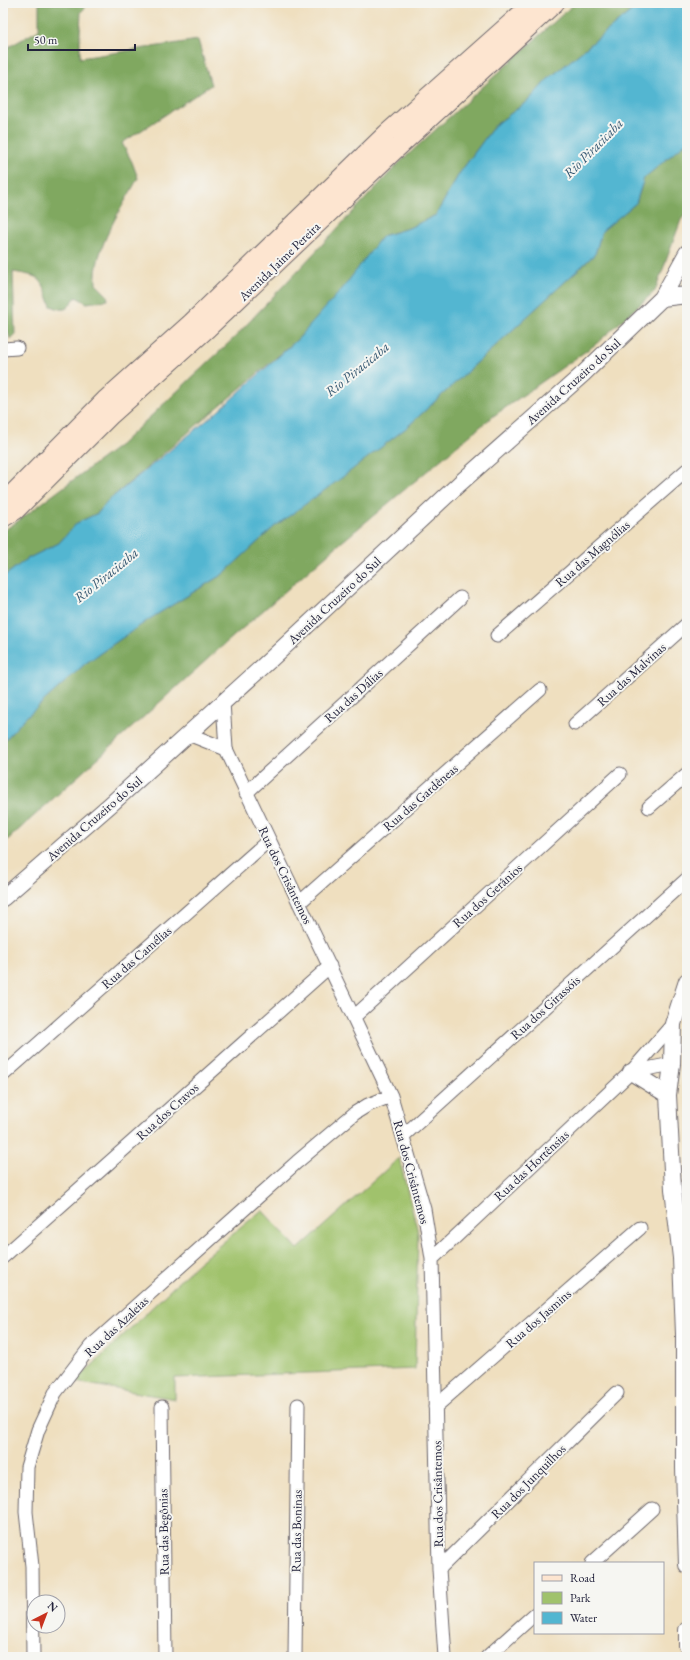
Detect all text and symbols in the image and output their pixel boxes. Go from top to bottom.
scale bar [28,26,135,52]
text: 50 m [34,32,58,48]
water label: Rio Piracicaba [559,114,627,182]
street label: Avenida Jaime Pereira [234,217,324,305]
street label: Avenida Cruzeiro do Sul [522,334,624,429]
water label: Rio Piracicaba [321,338,393,400]
street label: Rua das Magnólias [551,516,633,590]
water label: Rio Piracicaba [70,544,142,606]
street label: Avenida Cruzeiro do Sul [283,553,385,649]
street label: Rua das Malvinas [593,639,669,710]
street label: Rua das Dálias [320,665,386,726]
street label: Rua das Gardêneas [379,760,462,835]
street label: Avenida Cruzeiro do Sul [42,772,146,865]
street label: Rua dos Crisântemos [255,824,317,927]
street label: Rua dos Gerânios [449,859,526,931]
street label: Rua das Camélias [98,922,175,993]
street label: Rua dos Girassóis [507,972,584,1043]
street label: Rua dos Cravos [133,1079,202,1144]
street label: Rua dos Crisântemos [390,1118,434,1226]
street label: Rua das Hortênsias [490,1126,572,1205]
street label: Rua dos Jasmins [502,1285,575,1352]
street label: Rua das Azaleias [81,1292,152,1361]
street label: Rua dos Junquilhos [487,1440,569,1522]
street label: Rua dos Crisântemos [428,1441,447,1547]
street label: Rua das Begônias [154,1488,173,1575]
street label: Rua das Boninas [287,1489,306,1573]
legend [534,1562,664,1634]
text: Road [570,1570,596,1586]
text: Park [570,1590,591,1606]
north arrow [26,1594,66,1634]
text: N [45,1598,61,1615]
text: Water [570,1610,597,1626]

